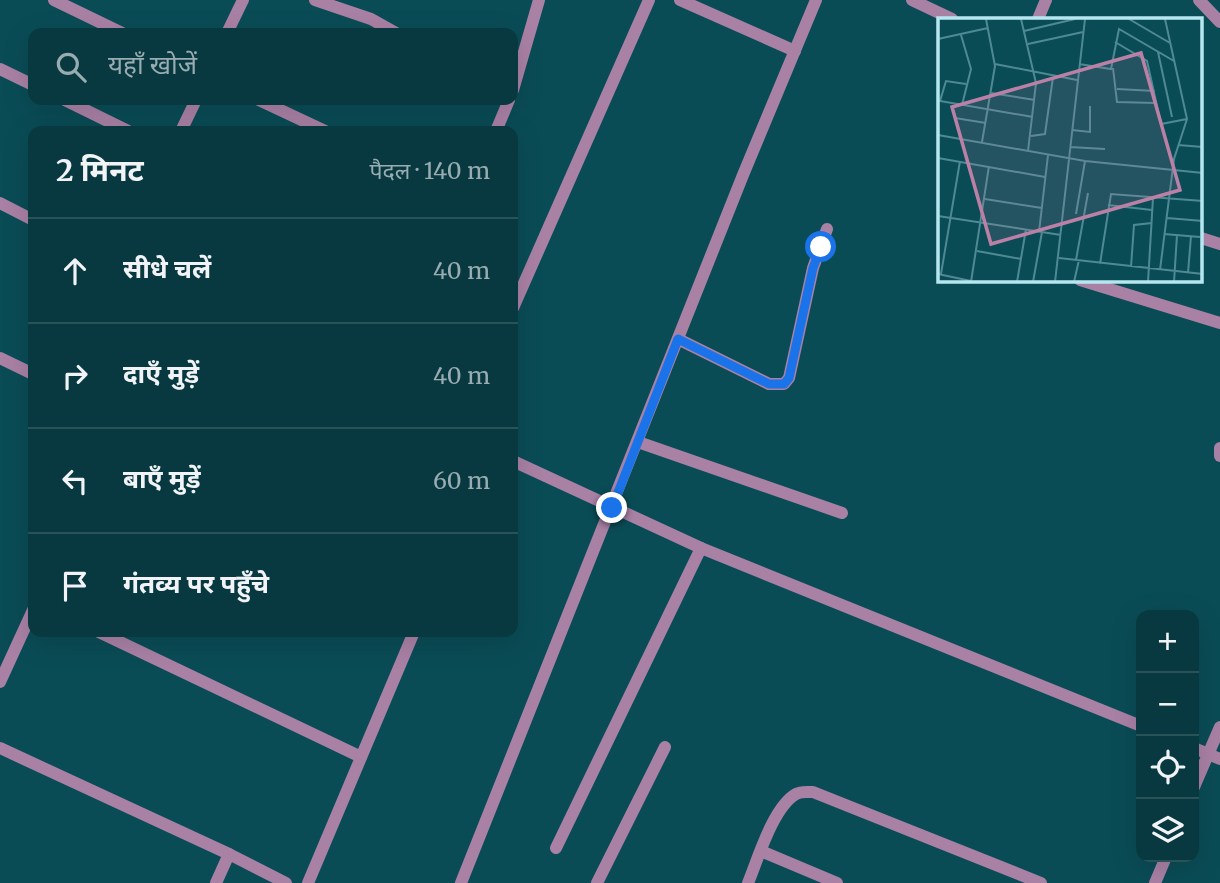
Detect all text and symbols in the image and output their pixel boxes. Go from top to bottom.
inset map [938,18,1202,282]
search box [28,28,518,105]
icon: search [52,48,90,86]
text: यहाँ खोजें [108,48,197,81]
text: 2 मिनट [56,151,144,189]
text: पैदल · 140 m [369,156,490,185]
route start [805,231,836,262]
icon: ahead [56,252,94,290]
text: सीधे चलें [123,252,211,285]
text: 40 m [433,256,490,285]
icon: right [56,357,94,395]
text: दाएँ मुड़ें [123,357,199,390]
text: 40 m [433,361,490,390]
icon: left [56,462,94,500]
text: बाएँ मुड़ें [123,462,200,495]
text: 60 m [433,466,490,495]
route end [596,492,627,523]
icon: arrive [56,567,94,605]
text: गंतव्य पर पहुँचे [123,567,269,600]
map controls [1136,610,1199,862]
button: + [1136,610,1199,673]
button: − [1136,673,1199,736]
button: locate [1136,736,1199,799]
button: layers [1136,799,1199,862]

